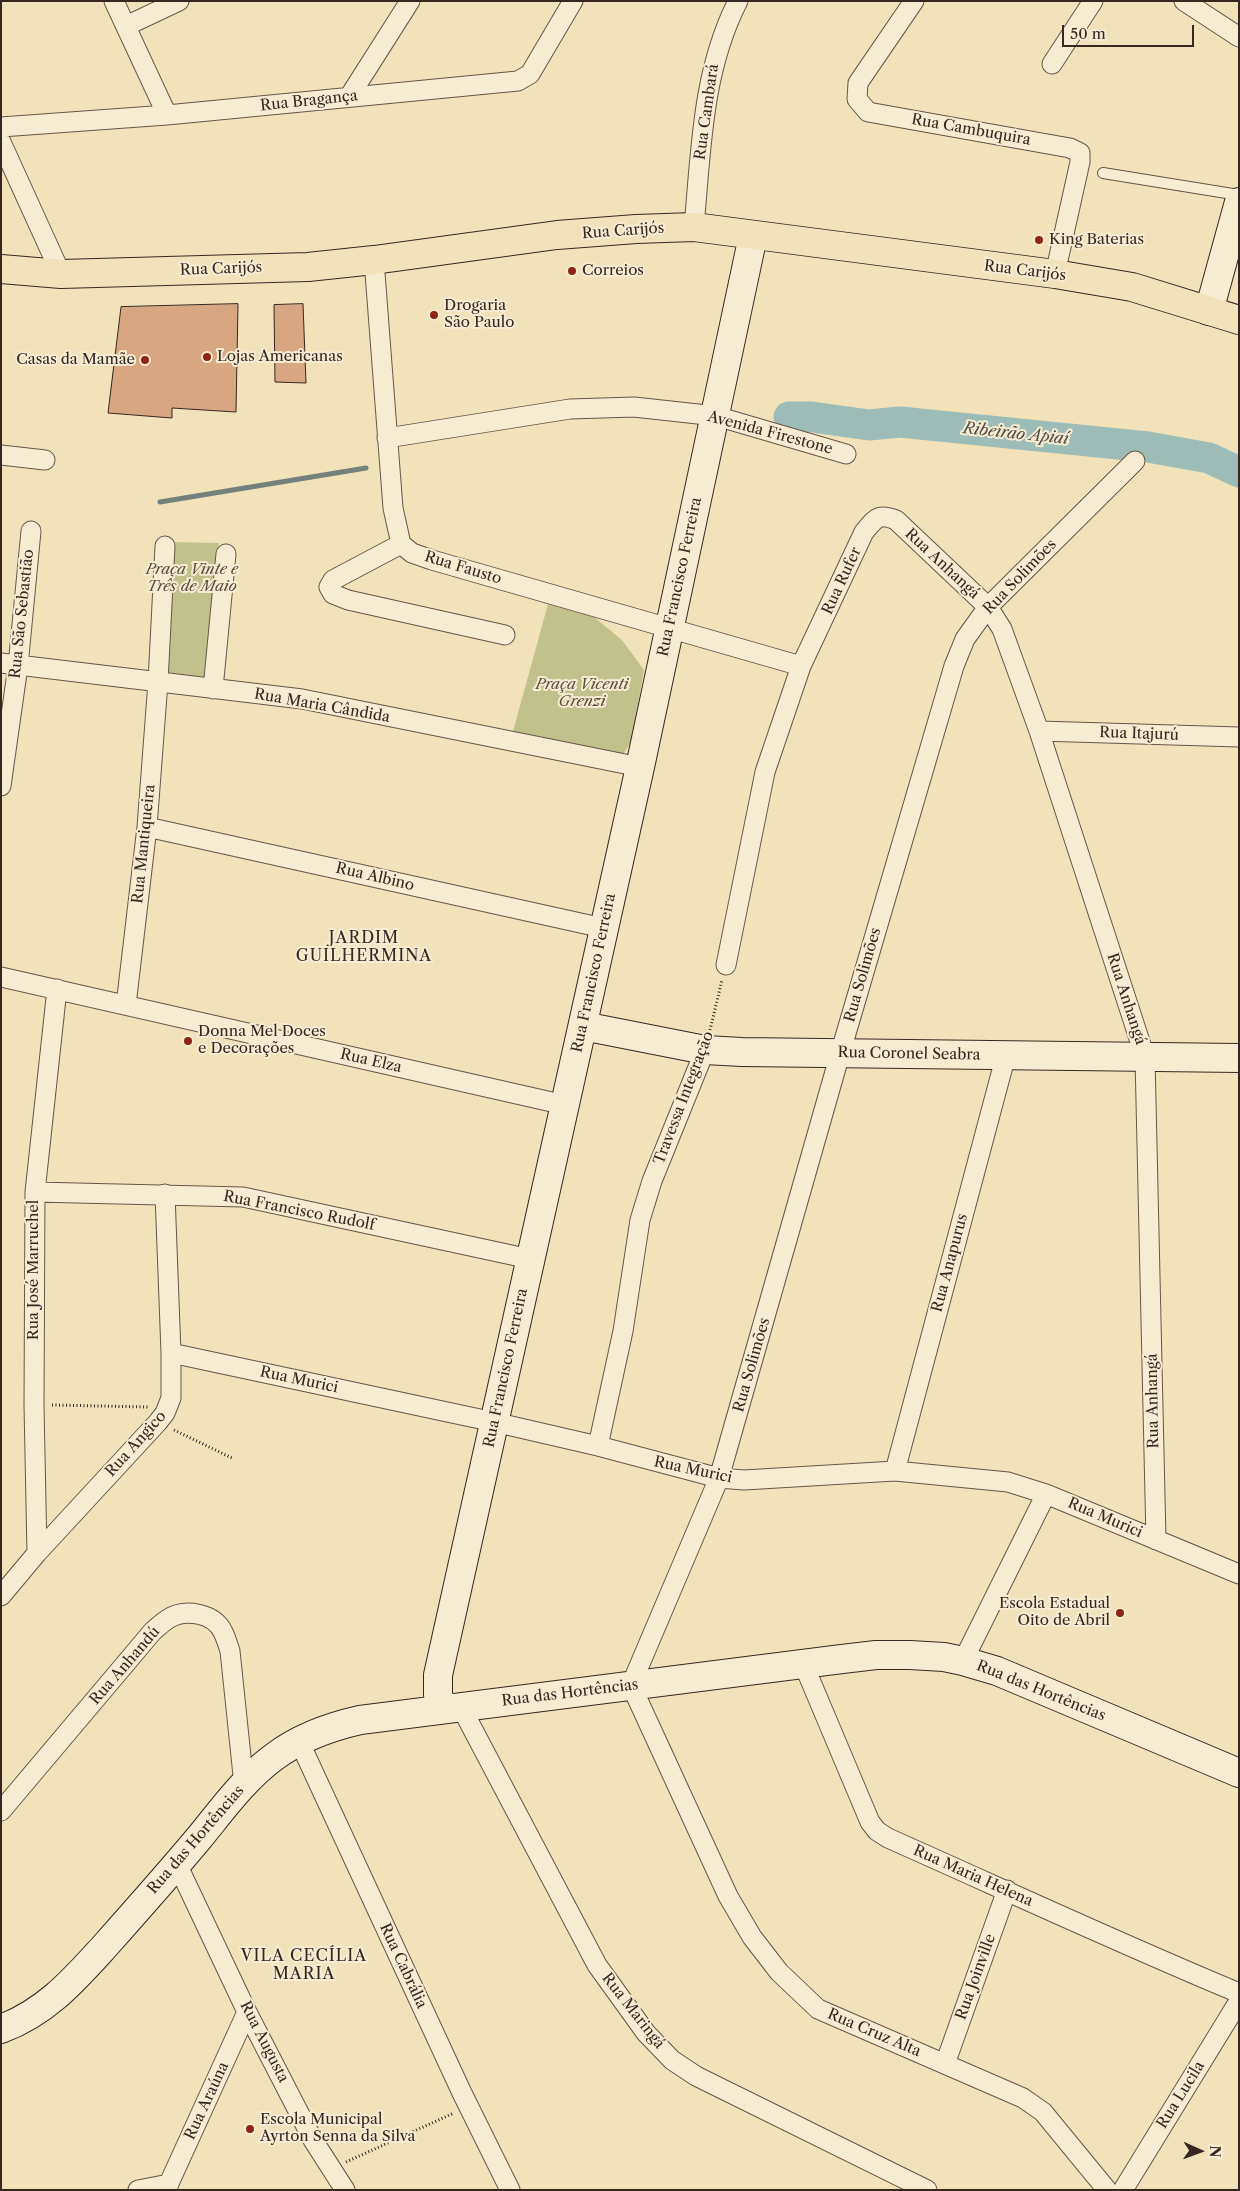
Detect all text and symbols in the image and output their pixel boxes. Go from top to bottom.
scale bar [1065,15,1198,47]
text: 50 m [1070,24,1106,43]
street label: Rua Cambará [691,63,723,161]
street label: Rua Bragança [259,87,359,115]
street label: Rua Cambuquira [910,111,1032,149]
street label: Rua Carijós [581,219,665,243]
place label: King Baterias [1049,231,1144,249]
marker: King Baterias [1033,234,1045,246]
street label: Rua Carijós [983,257,1067,285]
street label: Rua Carijós [179,259,263,279]
place label: Correios [582,262,644,280]
marker: Correios [566,265,578,277]
place label: Drogaria São Paulo [444,297,515,332]
marker: Drogaria São Paulo [428,309,440,321]
place label: Lojas Americanas [217,348,343,366]
place label: Casas da Mamãe [16,351,135,369]
marker: Lojas Americanas [201,351,213,363]
marker: Casas da Mamãe [139,354,151,366]
street label: Avenida Firestone [705,408,835,458]
water label: Ribeirão Apiaí [962,419,1070,449]
street label: Rua Francisco Ferreira [654,496,706,658]
street label: Rua Anhangá [901,525,983,603]
street label: Rua Solimões [980,536,1060,618]
street label: Rua Rufer [819,544,865,618]
street label: Rua São Sebastião [6,548,38,680]
street label: Rua Fausto [422,548,504,588]
park label: Praça Vinte e Três de Maio [146,561,238,596]
park label: Praça Vicenti Grenzi [536,676,628,711]
street label: Rua Maria Cândida [253,685,391,727]
street label: Rua Itajurú [1099,724,1179,744]
street label: Rua Mantiqueira [129,784,159,904]
street label: Rua Albino [334,859,416,895]
street label: Rua Francisco Ferreira [568,892,620,1054]
street label: Rua Solimões [841,926,885,1024]
district label: JARDIM GUILHERMINA [294,928,434,966]
street label: Rua Anhangá [1103,951,1149,1047]
place label: Donna Mel Doces e Decorações [198,1023,326,1058]
street label: Travessa Integração [650,1029,718,1167]
marker: Donna Mel Doces e Decorações [182,1035,194,1047]
street label: Rua Coronel Seabra [837,1044,981,1064]
street label: Rua Elza [338,1045,404,1077]
street label: Rua Francisco Rudolf [222,1187,376,1235]
street label: Rua José Marruchel [25,1200,43,1340]
street label: Rua Anapurus [928,1212,972,1314]
street label: Rua Francisco Ferreira [480,1287,532,1449]
street label: Rua Solimões [730,1316,774,1414]
street label: Rua Anhangá [1143,1353,1163,1449]
street label: Rua Murici [258,1363,340,1397]
street label: Rua Angico [102,1407,170,1481]
street label: Rua Murici [652,1453,734,1487]
street label: Rua Murici [1065,1494,1145,1542]
place label: Escola Estadual Oito de Abril [999,1595,1110,1630]
marker: Escola Estadual Oito de Abril [1114,1607,1126,1619]
street label: Rua Anhandú [86,1623,164,1709]
street label: Rua das Hortências [974,1657,1108,1725]
street label: Rua das Hortências [501,1676,639,1710]
street label: Rua das Hortências [144,1782,248,1898]
street label: Rua Maria Helena [910,1842,1036,1910]
street label: Rua Cabrália [375,1921,431,2011]
street label: Rua Joinville [952,1932,1000,2022]
district label: VILA CECÍLIA MARIA [239,1946,369,1984]
street label: Rua Maringá [598,1970,668,2052]
street label: Rua Augusta [236,1998,292,2086]
street label: Rua Cruz Alta [825,2005,923,2061]
street label: Rua Lucila [1153,2058,1209,2132]
street label: Rua Araúna [181,2059,233,2143]
place label: Escola Municipal Ayrton Senna da Silva [260,2111,415,2146]
marker: Escola Municipal Ayrton Senna da Silva [244,2123,256,2135]
north arrow [1175,2126,1225,2176]
text: N [1206,2145,1224,2158]

